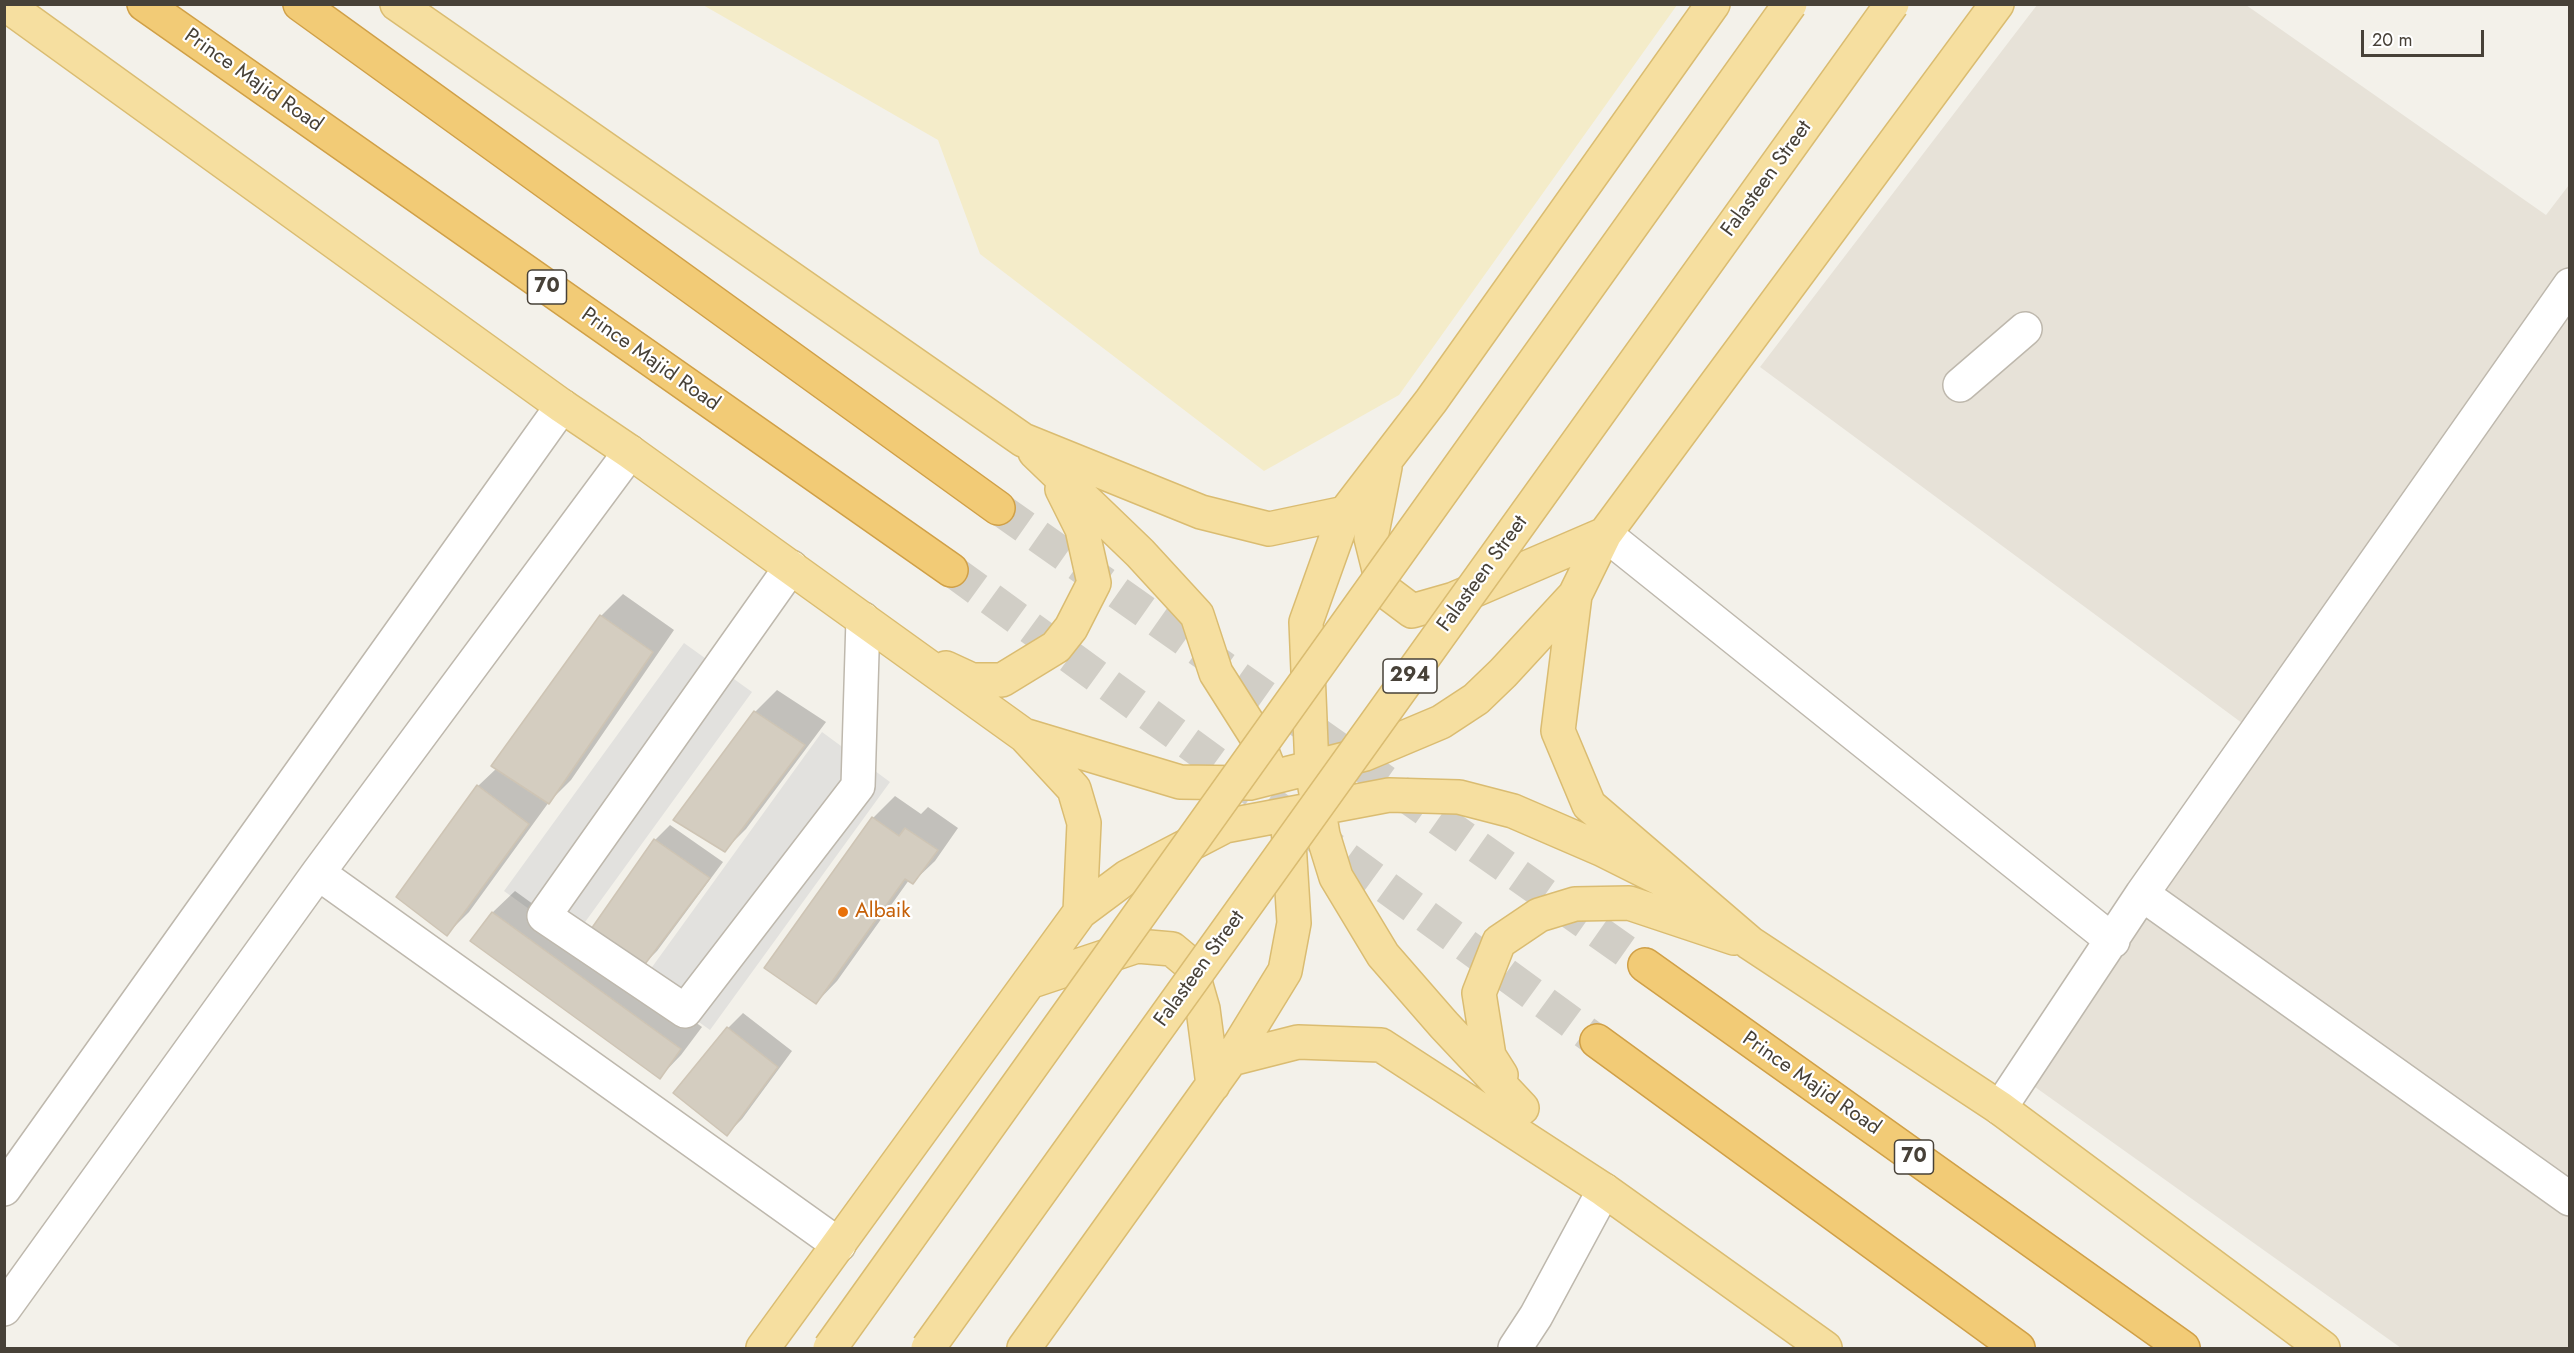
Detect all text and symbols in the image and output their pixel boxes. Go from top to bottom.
scale bar [2364,18,2487,56]
street label: Prince Majid Road [179,24,327,138]
text: 20 m [2372,27,2412,53]
street label: Falasteen Street [1716,116,1818,242]
road number: 70 [528,270,566,304]
street label: Prince Majid Road [576,303,724,417]
street label: Falasteen Street [1432,511,1534,637]
road number: 294 [1383,659,1437,693]
place label: Albaik [855,899,910,925]
marker: Albaik [836,905,850,919]
street label: Falasteen Street [1149,906,1251,1032]
street label: Prince Majid Road [1737,1027,1885,1141]
road number: 70 [1894,1140,1934,1174]

